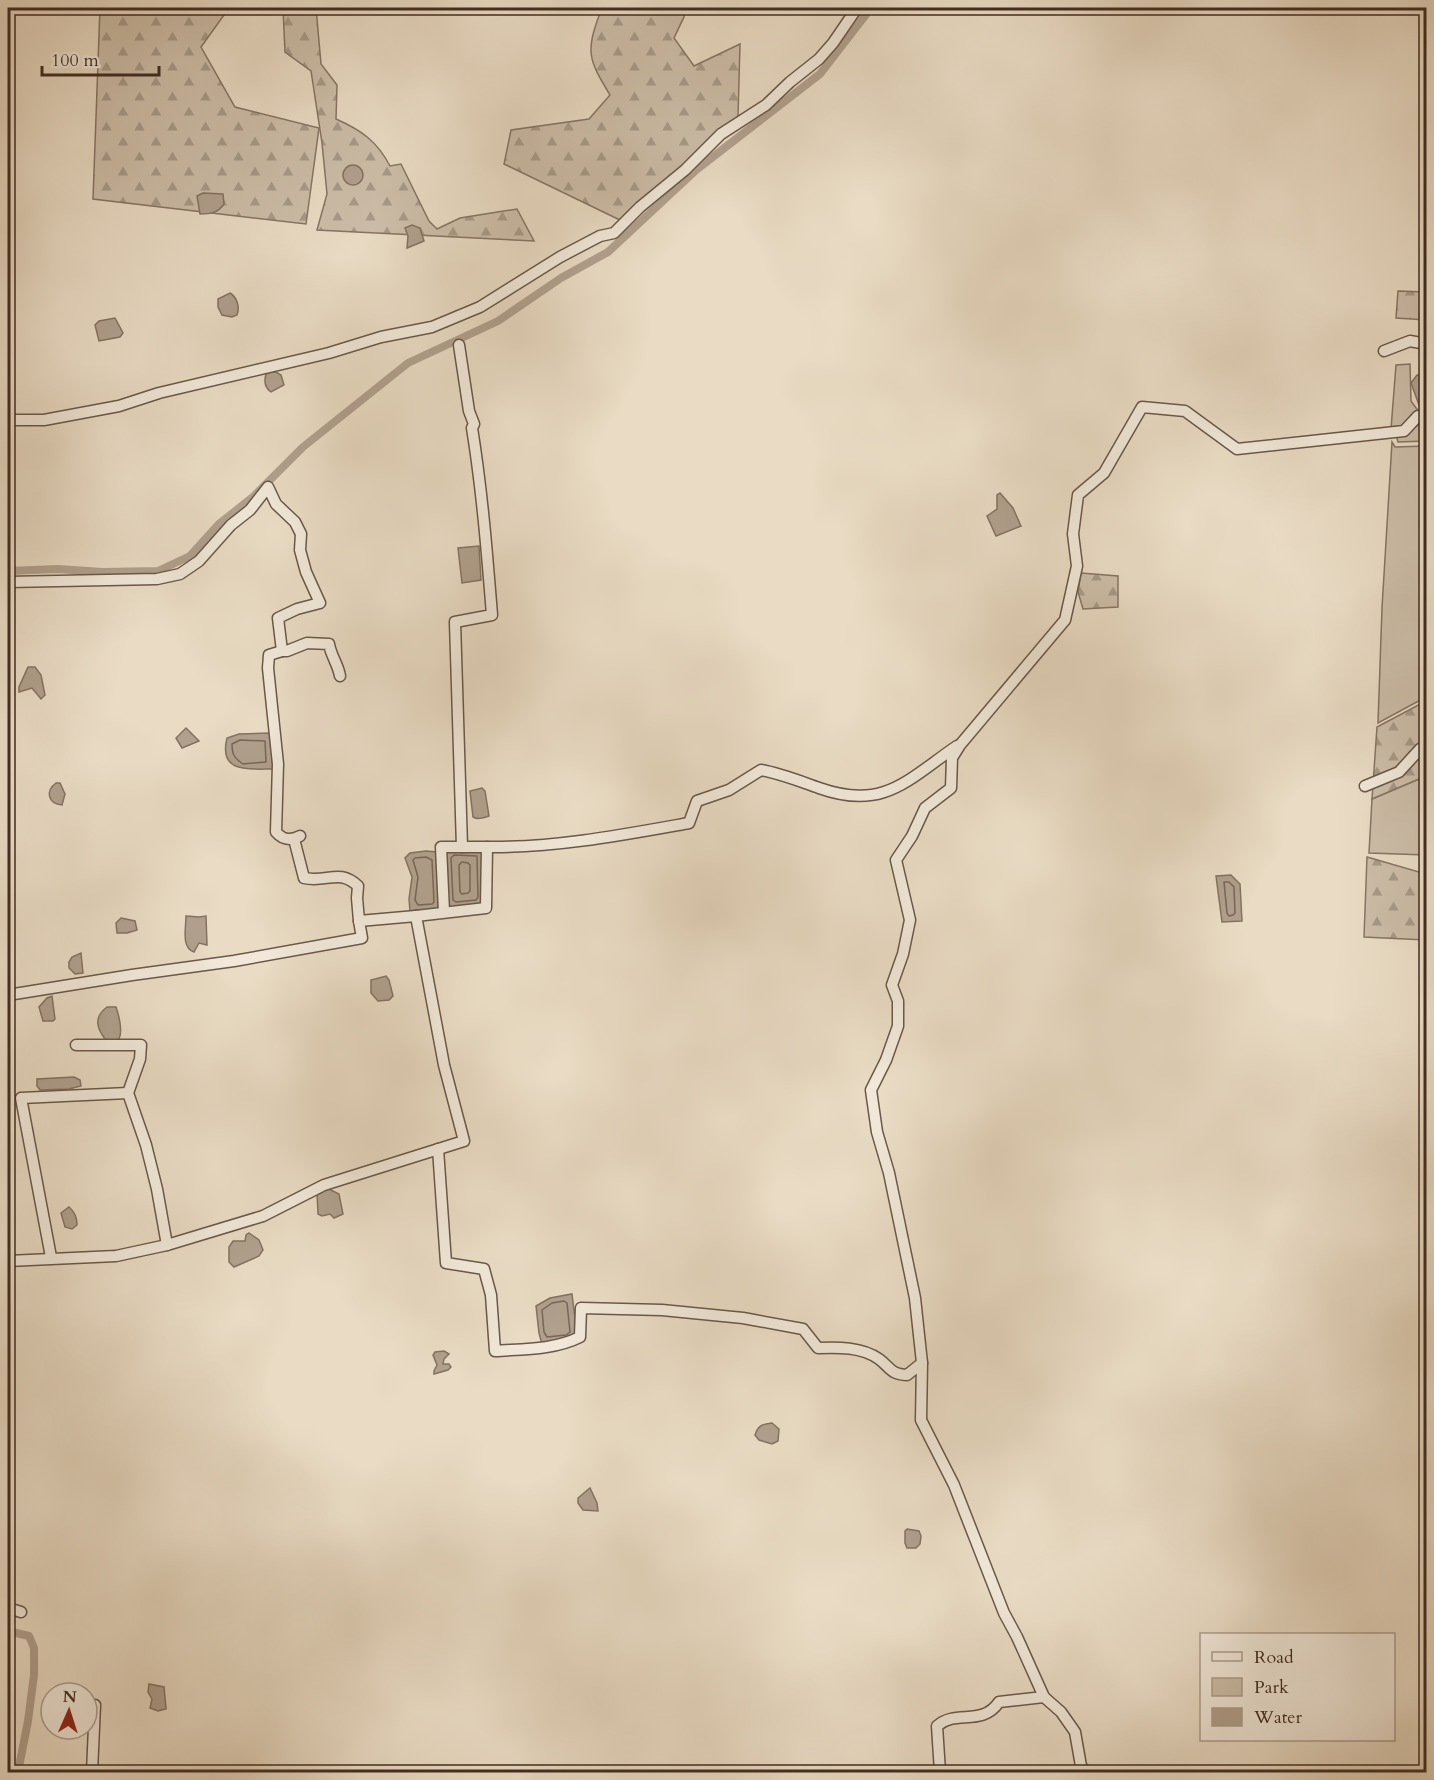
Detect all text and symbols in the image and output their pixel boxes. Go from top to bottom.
scale bar [42,39,159,77]
text: 100 m [51,48,99,73]
legend [1200,1633,1395,1741]
text: Road [1254,1645,1294,1670]
text: Park [1254,1675,1289,1700]
north arrow [39,1681,99,1741]
text: N [62,1686,77,1708]
text: Water [1253,1705,1303,1730]

